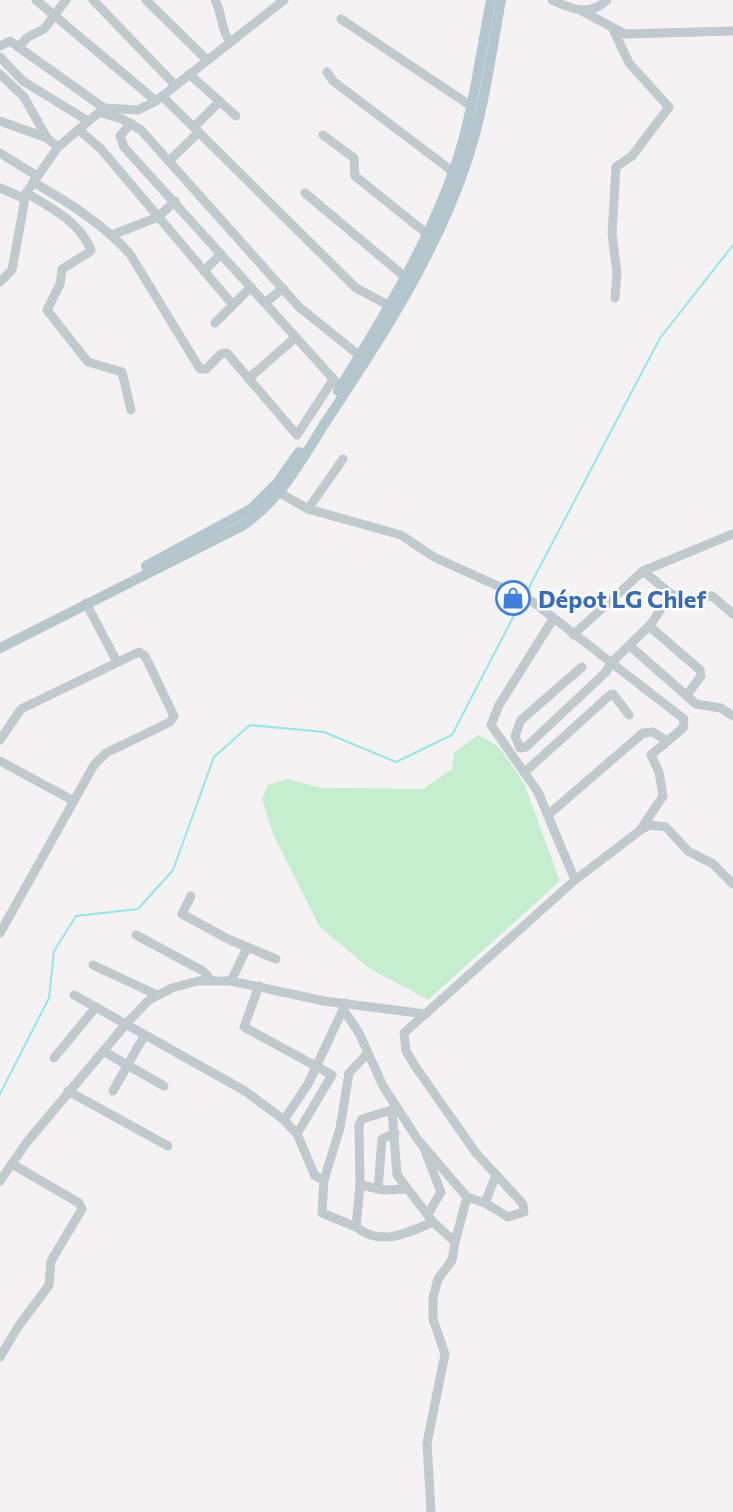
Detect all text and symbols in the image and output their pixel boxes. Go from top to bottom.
shop icon: Dépot LG Chlef [494,579,532,617]
place label: Dépot LG Chlef [538,584,706,613]

